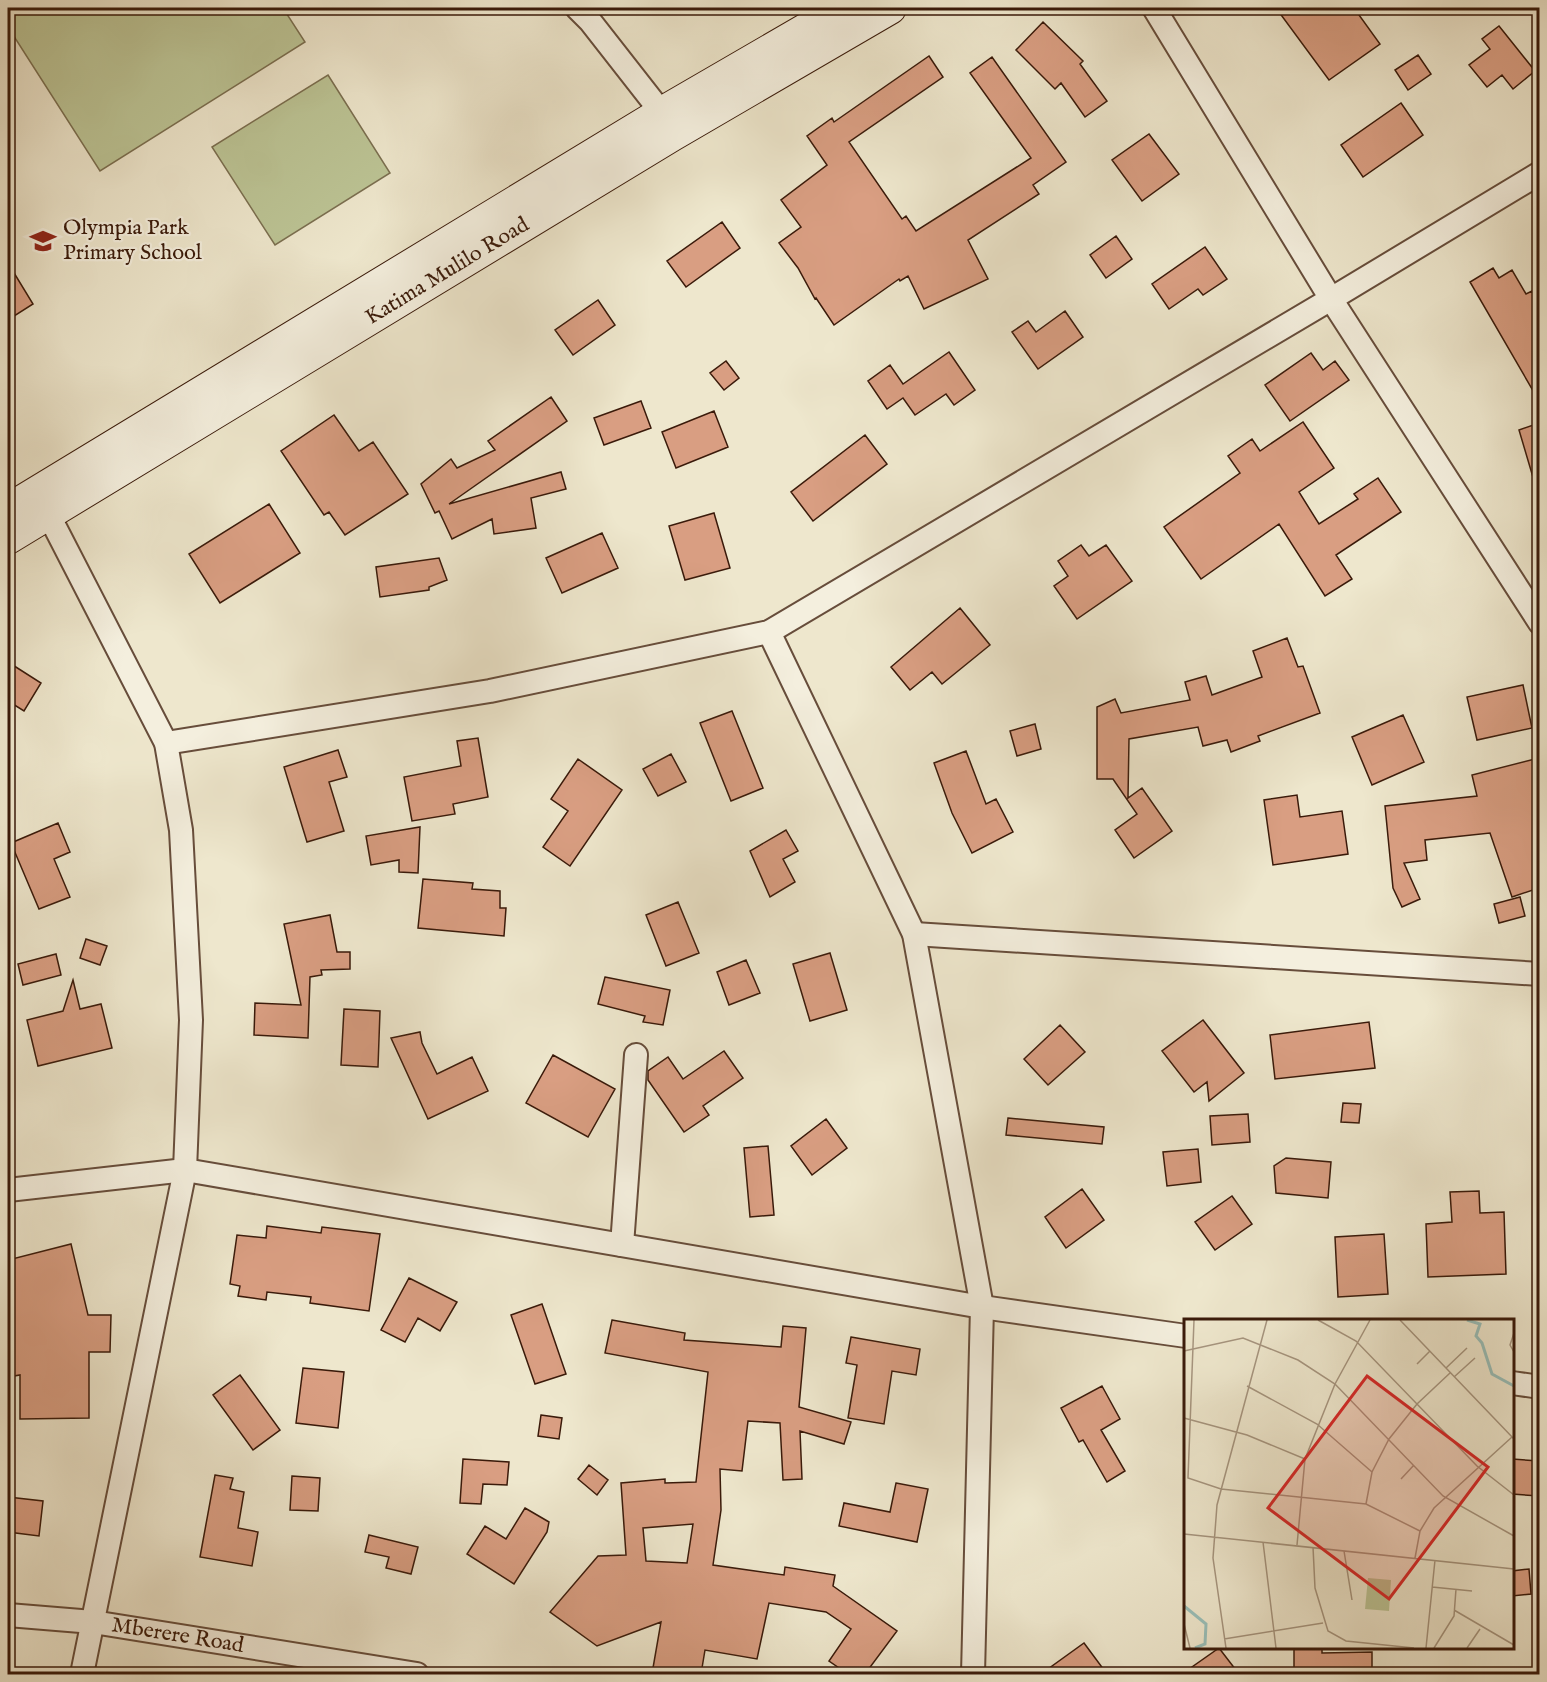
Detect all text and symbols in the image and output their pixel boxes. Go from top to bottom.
street label: Katima Mulilo Road [360,211,535,332]
place label: Olympia Park Primary School [63,214,202,267]
school or university icon: Olympia Park Primary School [28,226,58,256]
inset map [1184,1319,1514,1649]
street label: Mberere Road [109,1611,246,1660]

